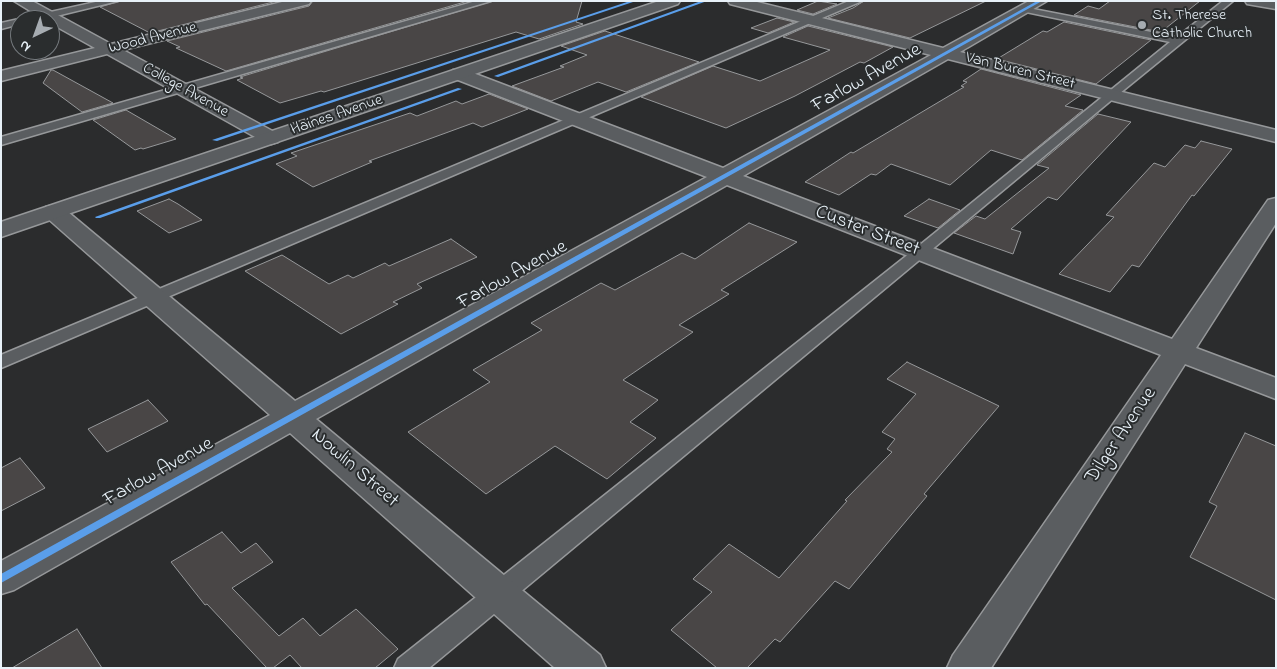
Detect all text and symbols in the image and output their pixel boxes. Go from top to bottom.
place label: St. Therese Catholic Church [1152,6,1252,44]
north arrow [10,10,60,60]
street label: Wood Avenue [107,19,199,59]
marker: St. Therese Catholic Church [1136,19,1148,31]
text: N [15,35,36,57]
street label: Farlow Avenue [808,39,926,119]
street label: Van Buren Street [963,49,1077,95]
street label: College Avenue [139,59,231,123]
street label: Haines Avenue [289,91,385,141]
street label: Custer Street [811,201,923,263]
street label: Farlow Avenue [454,236,572,316]
street label: Dilger Avenue [1081,383,1163,489]
street label: Nowlin Street [305,424,403,514]
street label: Farlow Avenue [100,433,218,513]

